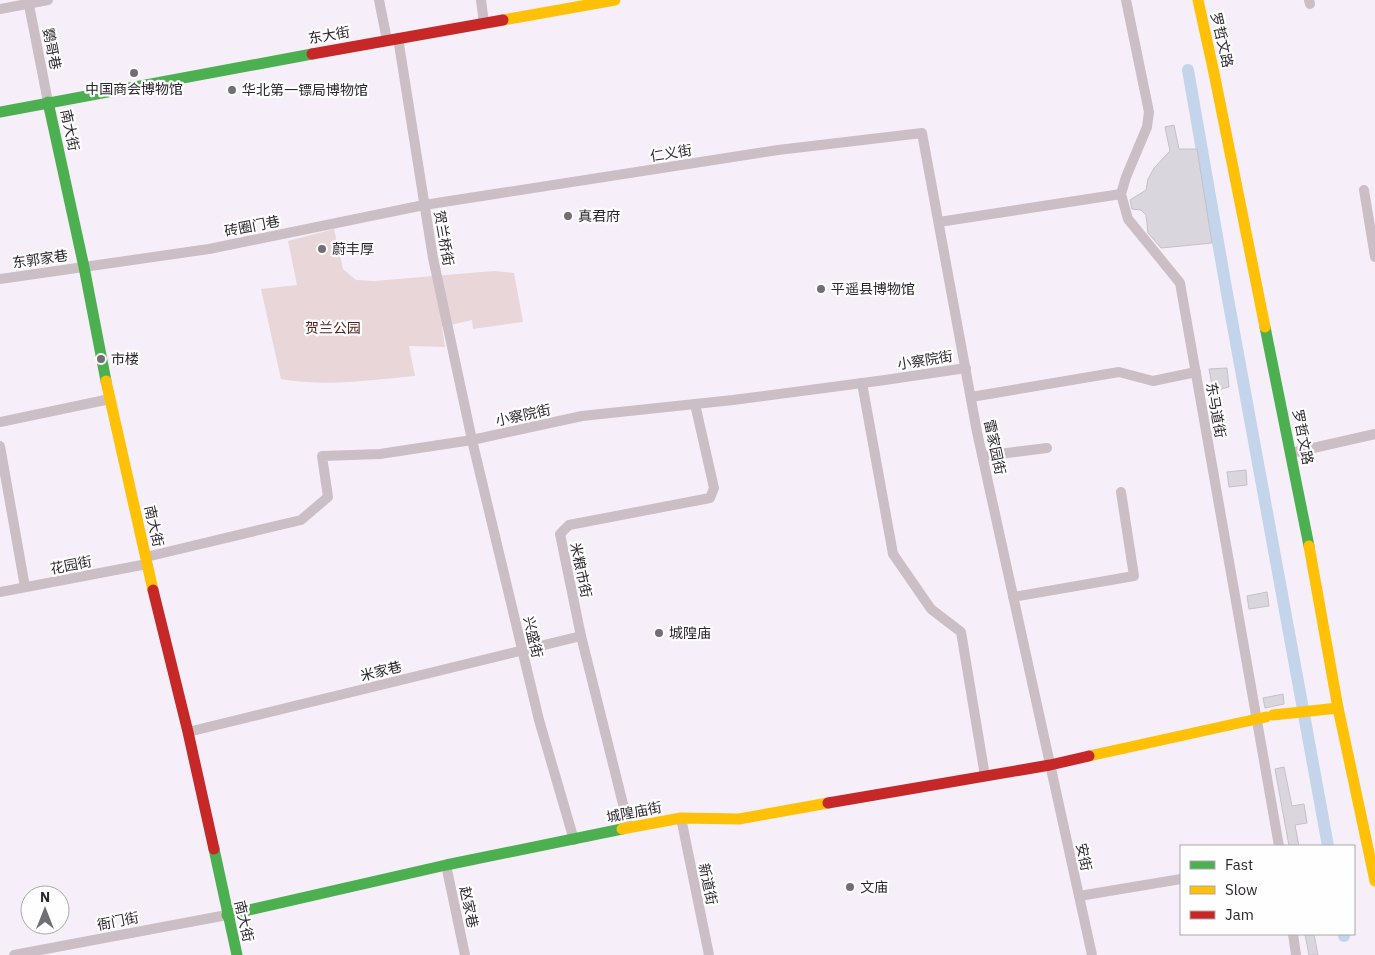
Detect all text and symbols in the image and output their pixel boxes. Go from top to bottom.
street label: 罗哲文路 [1207,11,1237,69]
street label: 东大街 [307,22,351,48]
street label: 鹦哥巷 [39,27,65,71]
marker: 中国商会博物馆 [128,67,140,79]
place label: 中国商会博物馆 [85,80,183,98]
place label: 华北第一镖局博物馆 [242,81,368,99]
marker: 华北第一镖局博物馆 [226,84,238,96]
street label: 南大街 [57,108,83,152]
street label: 仁义街 [649,141,693,165]
place label: 真君府 [578,207,620,225]
street label: 贺兰桥街 [430,209,458,267]
marker: 真君府 [562,210,574,222]
street label: 砖圈门巷 [223,212,281,240]
place label: 蔚丰厚 [332,240,374,258]
marker: 蔚丰厚 [316,243,328,255]
street label: 东郭家巷 [11,246,69,272]
place label: 平遥县博物馆 [831,280,915,298]
marker: 平遥县博物馆 [815,283,827,295]
park label: 贺兰公园 [305,319,361,337]
street label: 小察院街 [896,347,954,373]
place label: 市楼 [111,350,139,368]
marker: 市楼 [95,353,107,365]
street label: 东马道街 [1202,381,1230,439]
street label: 小察院街 [494,400,552,430]
street label: 罗哲文路 [1289,408,1317,466]
street label: 雷家园街 [980,418,1010,476]
street label: 南大街 [141,504,167,548]
street label: 米粮市街 [566,541,596,599]
street label: 花园街 [49,552,93,578]
street label: 兴盛街 [520,615,546,659]
place label: 城隍庙 [669,624,711,642]
marker: 城隍庙 [653,627,665,639]
street label: 米家巷 [358,657,404,685]
street label: 城隍庙街 [605,798,663,826]
street label: 安街 [1072,841,1096,873]
legend [1180,845,1355,935]
text: Fast [1225,855,1253,874]
street label: 新道街 [695,862,721,906]
place label: 文庙 [860,878,888,896]
text: Slow [1225,880,1258,899]
marker: 文庙 [844,881,856,893]
street label: 赵家巷 [456,884,482,929]
north arrow [20,885,70,935]
text: N [40,888,50,906]
street label: 南大街 [231,899,257,943]
text: Jam [1225,905,1254,924]
street label: 衙门街 [96,908,140,934]

